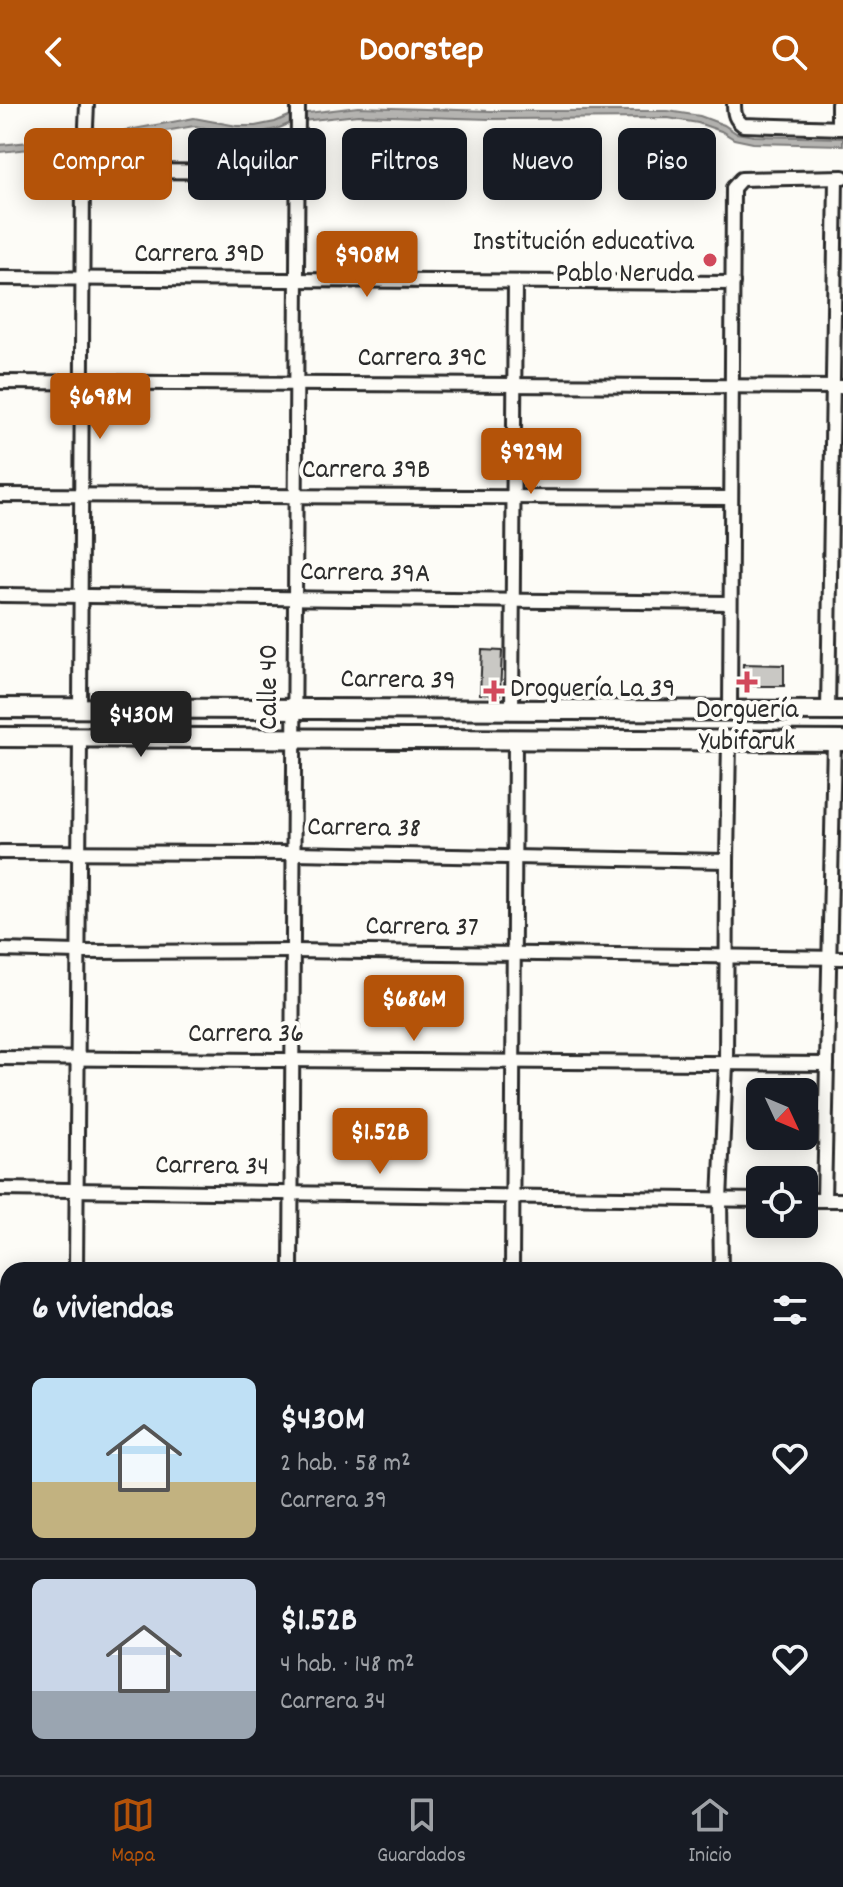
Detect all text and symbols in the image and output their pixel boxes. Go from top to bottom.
text: Doorstep [359,26,484,78]
icon: back [32,30,76,74]
icon: search [767,30,811,74]
chip: Comprar [24,128,172,200]
chip: Alquilar [188,128,326,200]
chip: Filtros [342,128,467,200]
chip: Nuevo [483,128,602,200]
chip: Piso [618,128,716,200]
place label: Institución educativa Pablo Neruda [472,224,695,296]
pin: $908M [311,231,423,299]
street label: Carrera 39D [134,236,264,276]
text: $908M [335,238,399,275]
marker: Institución educativa Pablo Neruda [701,251,719,269]
street label: Carrera 39C [357,340,487,380]
pin: $698M [44,373,156,441]
text: $698M [68,380,132,417]
pin: $929M [475,428,587,496]
text: $929M [499,435,563,472]
street label: Carrera 39B [302,452,430,492]
street label: Carrera 39A [299,554,431,596]
street label: Calle 40 [251,644,291,730]
street label: Carrera 39 [340,661,456,703]
place label: Droguería La 39 [510,671,675,711]
marker: Dorguería Yubifaruk [738,673,756,691]
marker: Droguería La 39 [485,682,503,700]
pin: $430M [85,691,197,759]
place label: Dorguería Yubifaruk [696,692,799,764]
text: $430M [109,698,173,735]
street label: Carrera 38 [307,809,421,851]
street label: Carrera 37 [365,908,479,950]
pin: $686M [358,975,470,1043]
text: $686M [382,982,446,1019]
street label: Carrera 36 [188,1016,304,1056]
north arrow [746,1078,818,1150]
map controls [746,1078,818,1238]
pin: $1.52B [315,1108,445,1176]
text: $1.52B [351,1115,409,1152]
street label: Carrera 34 [155,1147,269,1189]
button: locate [746,1166,818,1238]
text: 6 viviendas [32,1286,174,1335]
icon: filters [768,1288,812,1332]
text: $430M [280,1397,365,1446]
icon: home [96,1410,192,1506]
icon: heart [768,1436,812,1480]
text: 2 hab. · 58 m² [280,1446,411,1483]
text: Carrera 39 [280,1483,387,1520]
text: $1.52B [280,1598,357,1647]
icon: home [96,1611,192,1707]
icon: heart [768,1637,812,1681]
text: 4 hab. · 148 m² [280,1647,414,1684]
text: Carrera 34 [280,1684,386,1721]
tab: Mapa [111,1793,155,1872]
tab: Guardados [377,1793,466,1872]
tab: Inicio [688,1793,732,1872]

